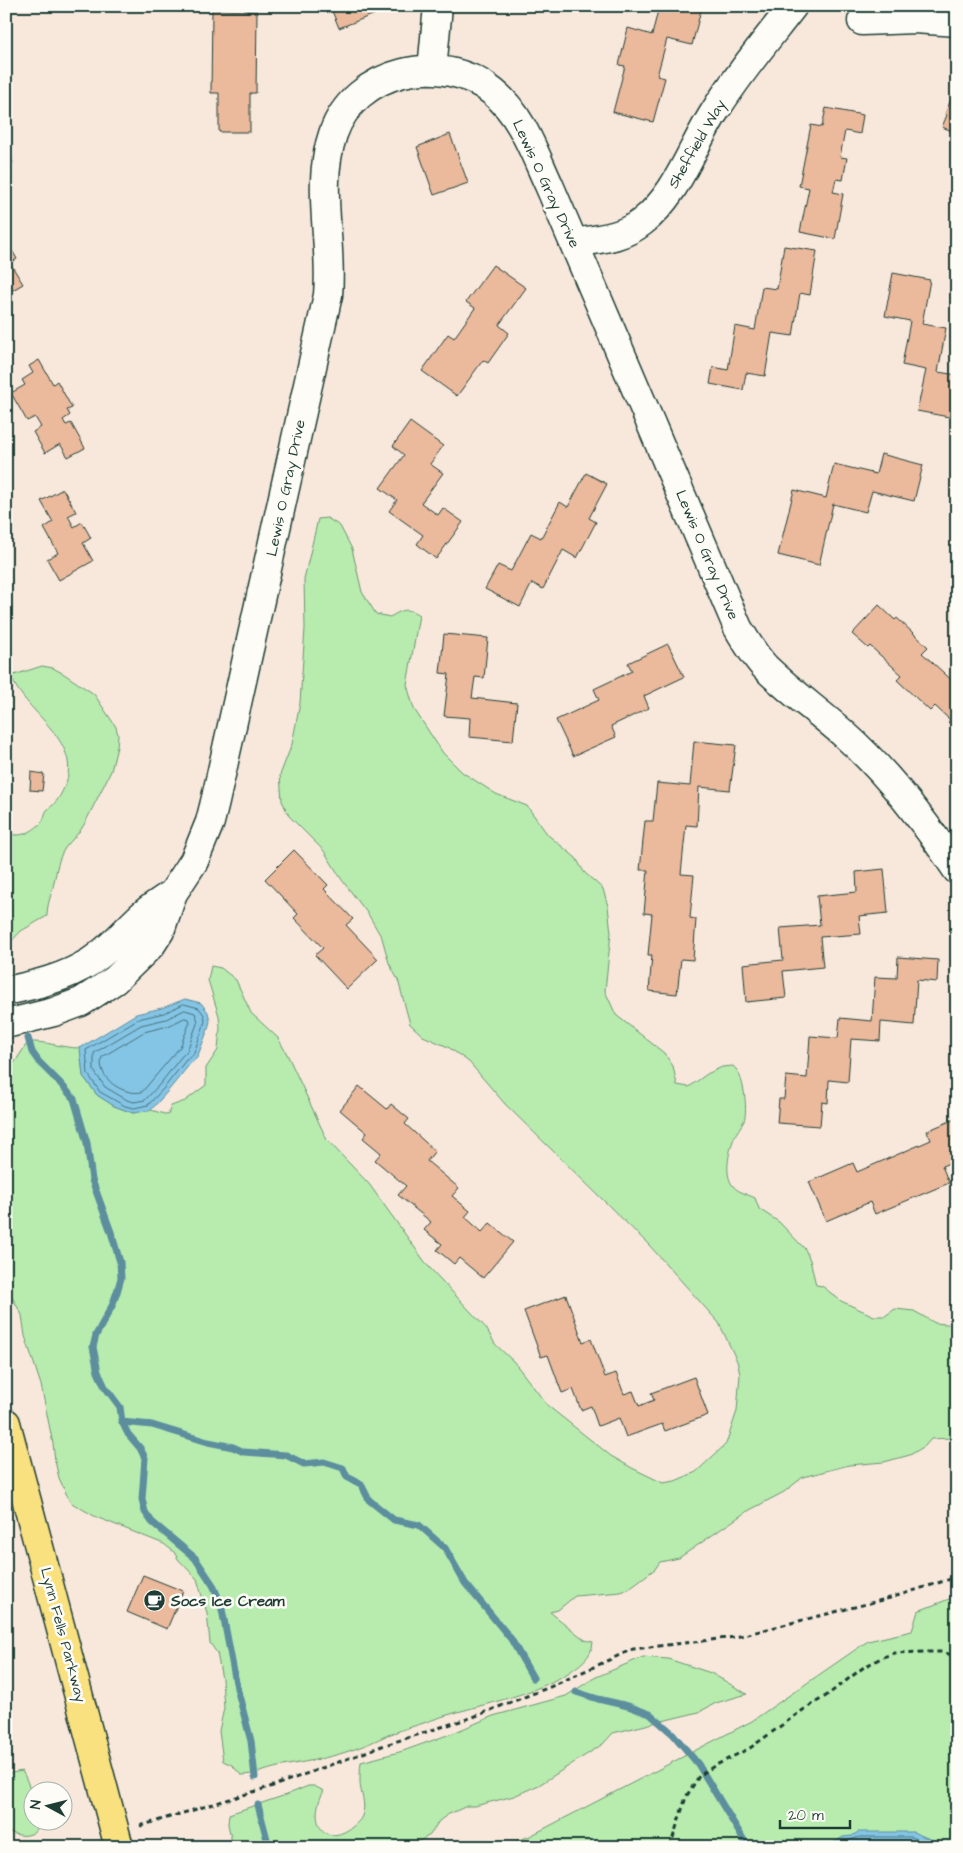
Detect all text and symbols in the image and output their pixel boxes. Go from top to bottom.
street label: Sheffield Way [663,96,732,193]
street label: Lewis O Gray Drive [506,116,585,252]
street label: Lewis O Gray Drive [261,418,312,558]
street label: Lewis O Gray Drive [669,487,744,624]
street label: Lynn Fells Parkway [34,1565,91,1705]
cafe icon: Socs Ice Cream [143,1589,167,1613]
place label: Socs Ice Cream [170,1591,285,1612]
north arrow [22,1780,72,1830]
scale bar [780,1798,850,1830]
text: N [26,1799,47,1810]
text: 20 m [788,1805,824,1826]

